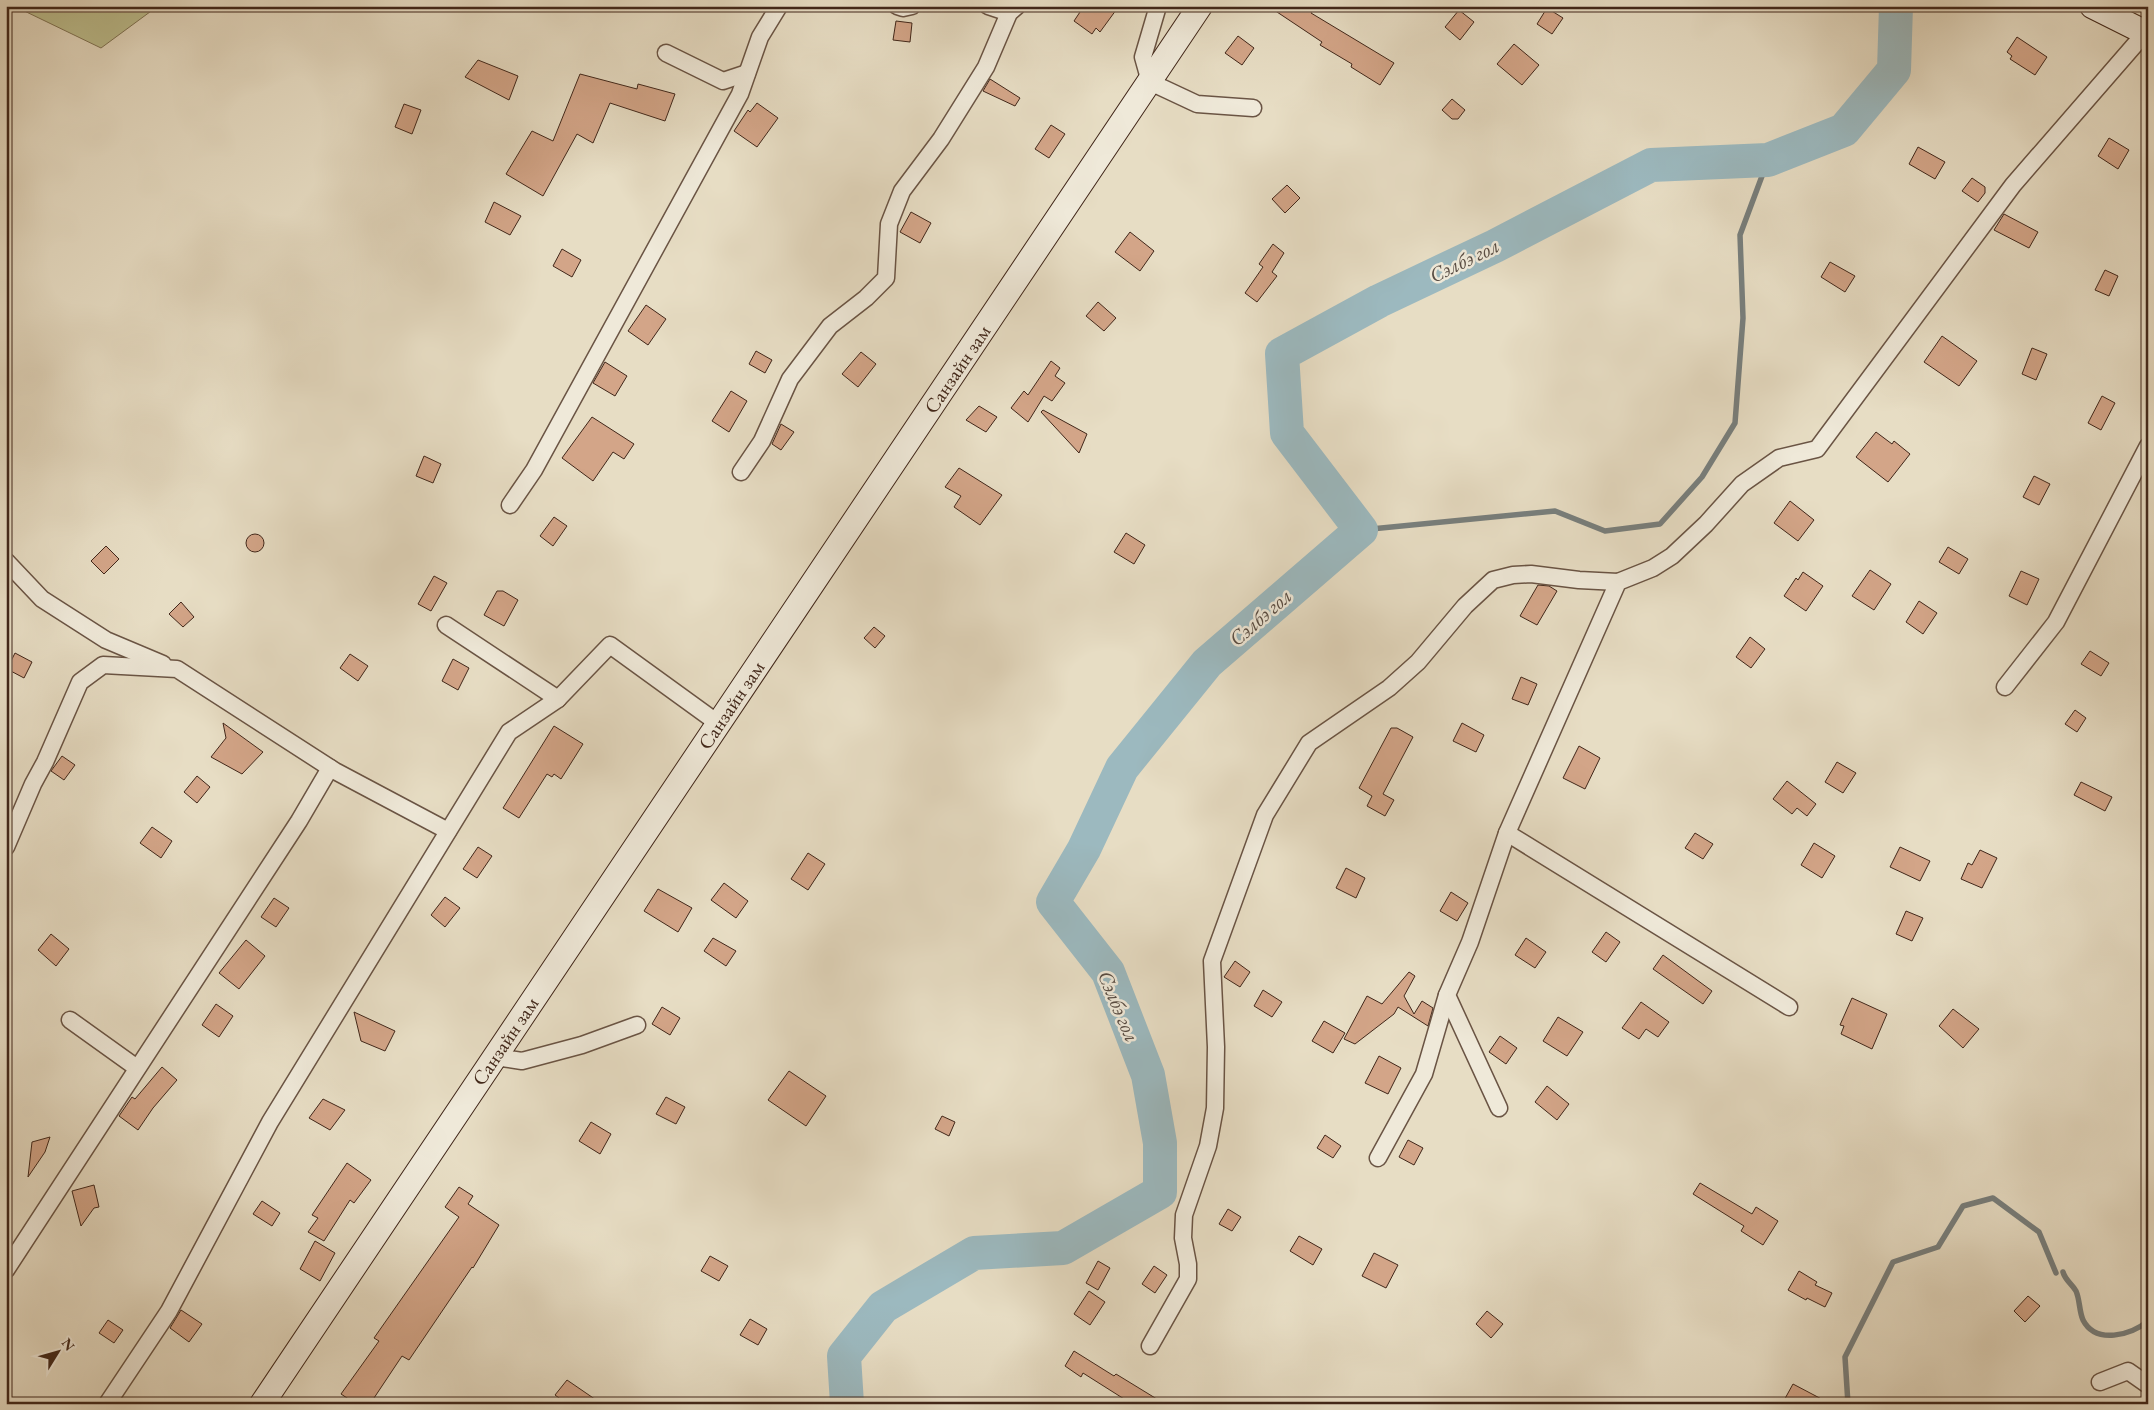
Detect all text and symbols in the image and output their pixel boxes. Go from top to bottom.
water label: Сэлбэ гол [1424,231,1504,289]
street label: Санзайн зам [918,319,996,418]
water label: Сэлбэ гол [1223,582,1297,652]
street label: Санзайн зам [692,655,770,754]
water label: Сэлбэ гол [1092,966,1146,1046]
street label: Санзайн зам [466,991,544,1090]
north arrow [32,1328,82,1378]
text: N [58,1334,79,1355]

